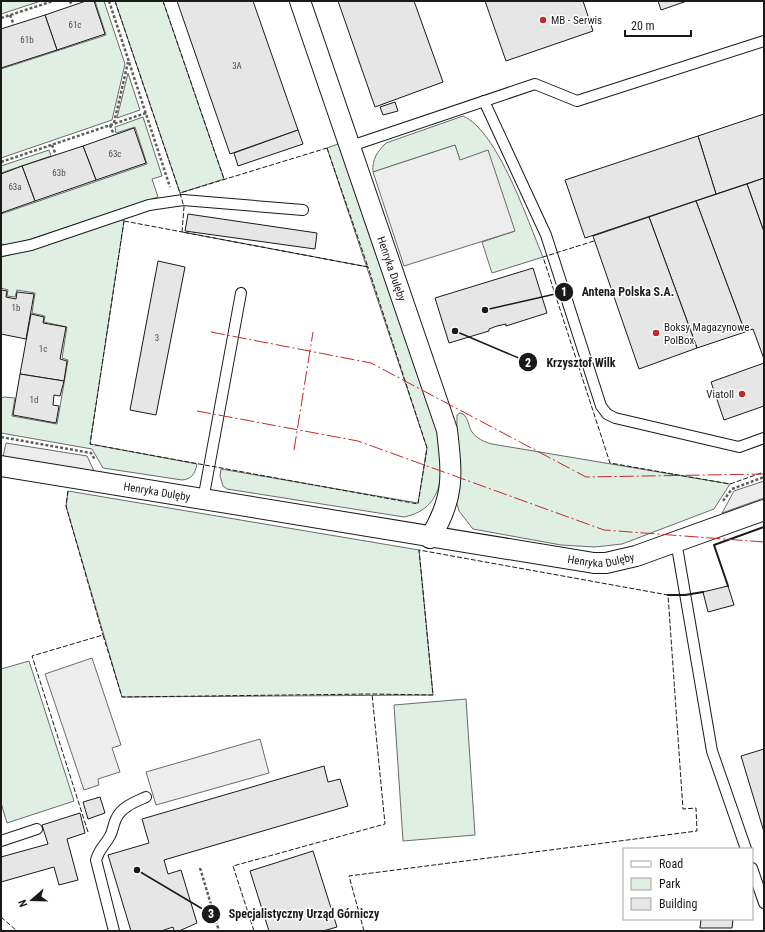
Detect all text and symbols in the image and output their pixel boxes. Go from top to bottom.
scale bar [625,12,691,38]
place label: MB - Serwis [551,14,602,27]
marker: MB - Serwis [538,15,548,25]
text: 20 m [631,19,655,33]
house number: 61c [68,20,82,30]
house number: 61b [20,35,34,45]
house number: 3A [232,61,242,71]
house number: 63c [108,149,122,159]
house number: 63b [52,168,66,178]
house number: 63a [8,182,22,192]
street label: Henryka Dulęby [375,235,409,303]
callout: Antena Polska S.A. [554,280,682,304]
text: 1 [561,285,567,299]
text: Antena Polska S.A. [582,285,674,299]
house number: 1b [12,303,21,313]
place label: Boksy Magazynowe PolBox [664,321,749,347]
marker: Boksy Magazynowe PolBox [651,328,661,338]
house number: 3 [155,333,159,343]
house number: 1c [39,344,47,354]
callout: Krzysztof Wilk [518,350,623,374]
text: 2 [525,356,531,370]
text: Krzysztof Wilk [546,356,616,370]
place label: Viatoll [706,388,734,401]
marker: Viatoll [737,389,747,399]
house number: 1d [30,395,38,405]
street label: Henryka Dulęby [123,480,192,503]
street label: Henryka Dulęby [567,550,636,570]
legend [623,848,753,920]
text: Road [659,857,683,871]
text: Park [659,877,681,891]
north arrow [12,880,52,920]
text: Building [659,897,697,911]
text: N [16,898,30,909]
callout: Specjalistyczny Urząd Górniczy [201,902,387,926]
text: 3 [208,907,214,921]
text: Specjalistyczny Urząd Górniczy [229,907,380,921]

